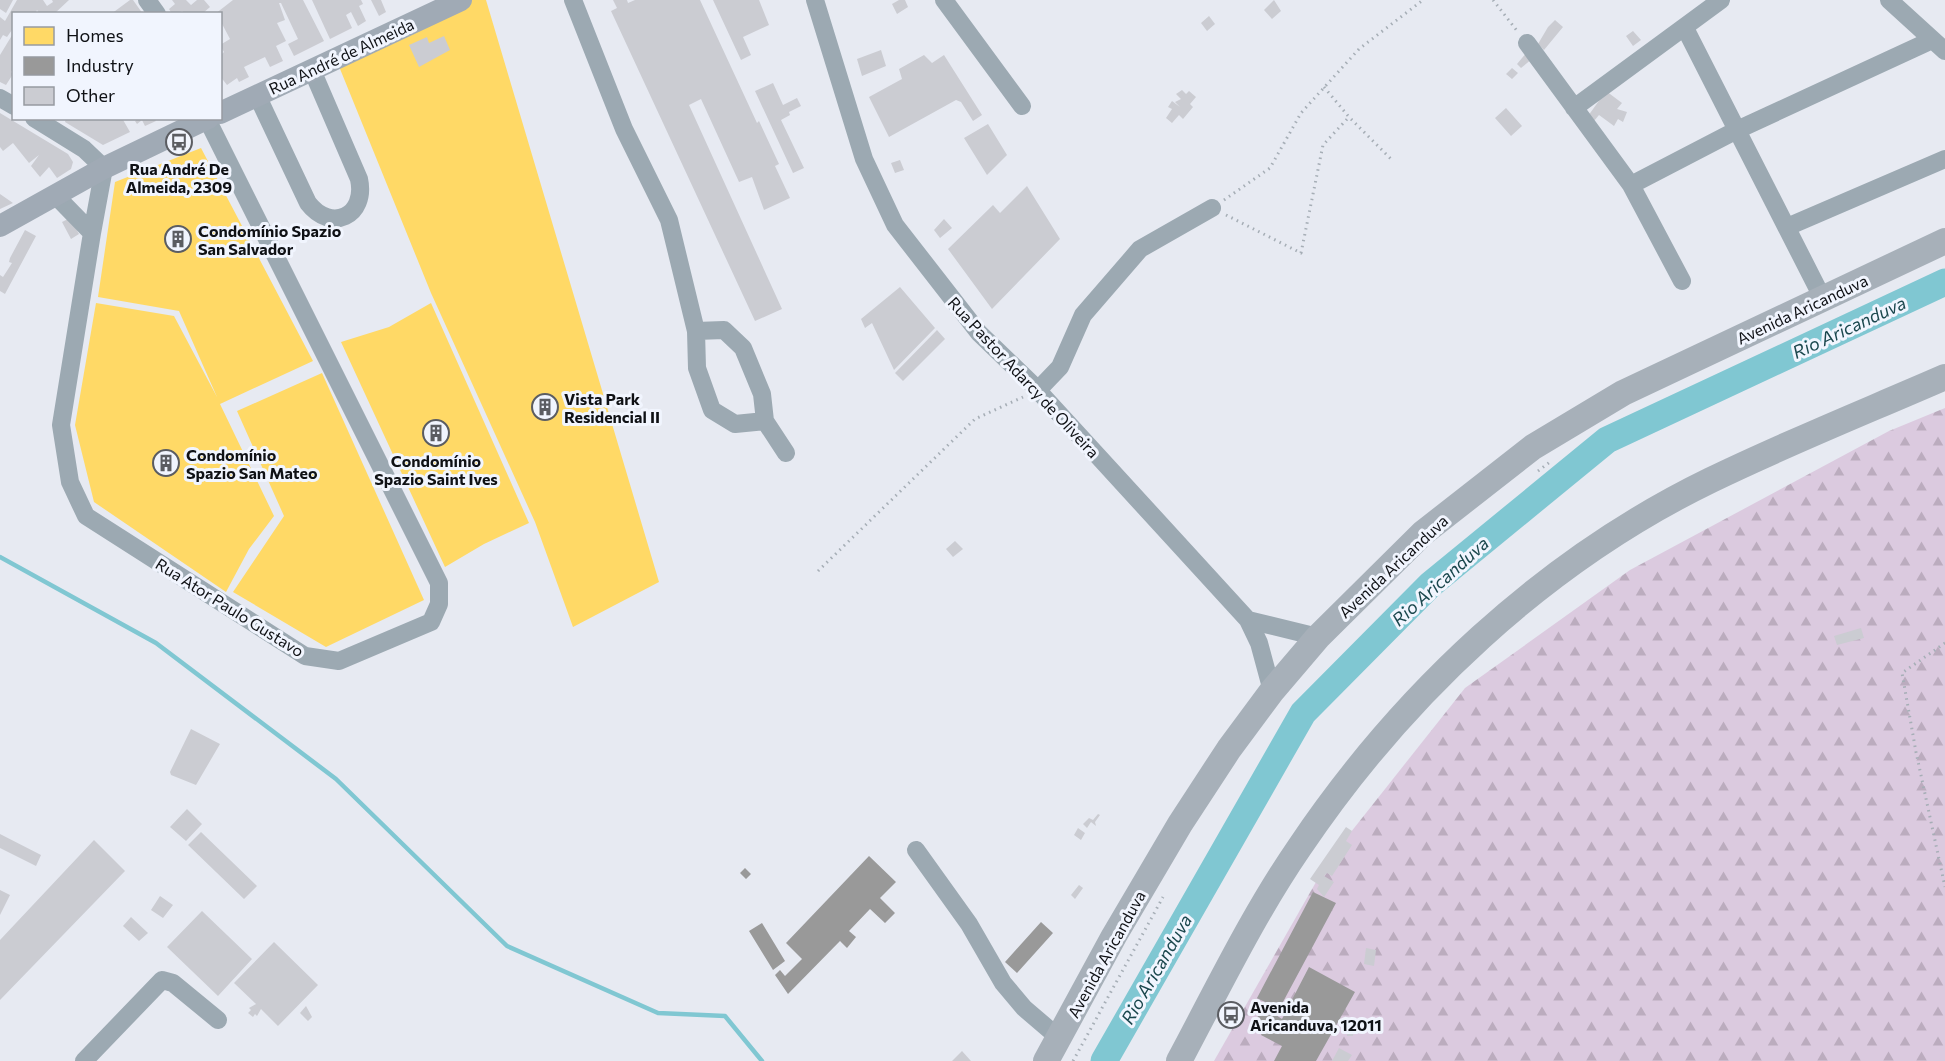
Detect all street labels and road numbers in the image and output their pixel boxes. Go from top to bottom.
street label: Rua André de Almeida [265,14,417,98]
street label: Avenida Aricanduva [1733,270,1871,348]
street label: Rua Pastor Adarcy de Oliveira [944,293,1104,461]
street label: Avenida Aricanduva [1334,511,1452,621]
street label: Rua Ator Paulo Gustavo [152,554,308,660]
street label: Avenida Aricanduva [1063,887,1149,1021]

